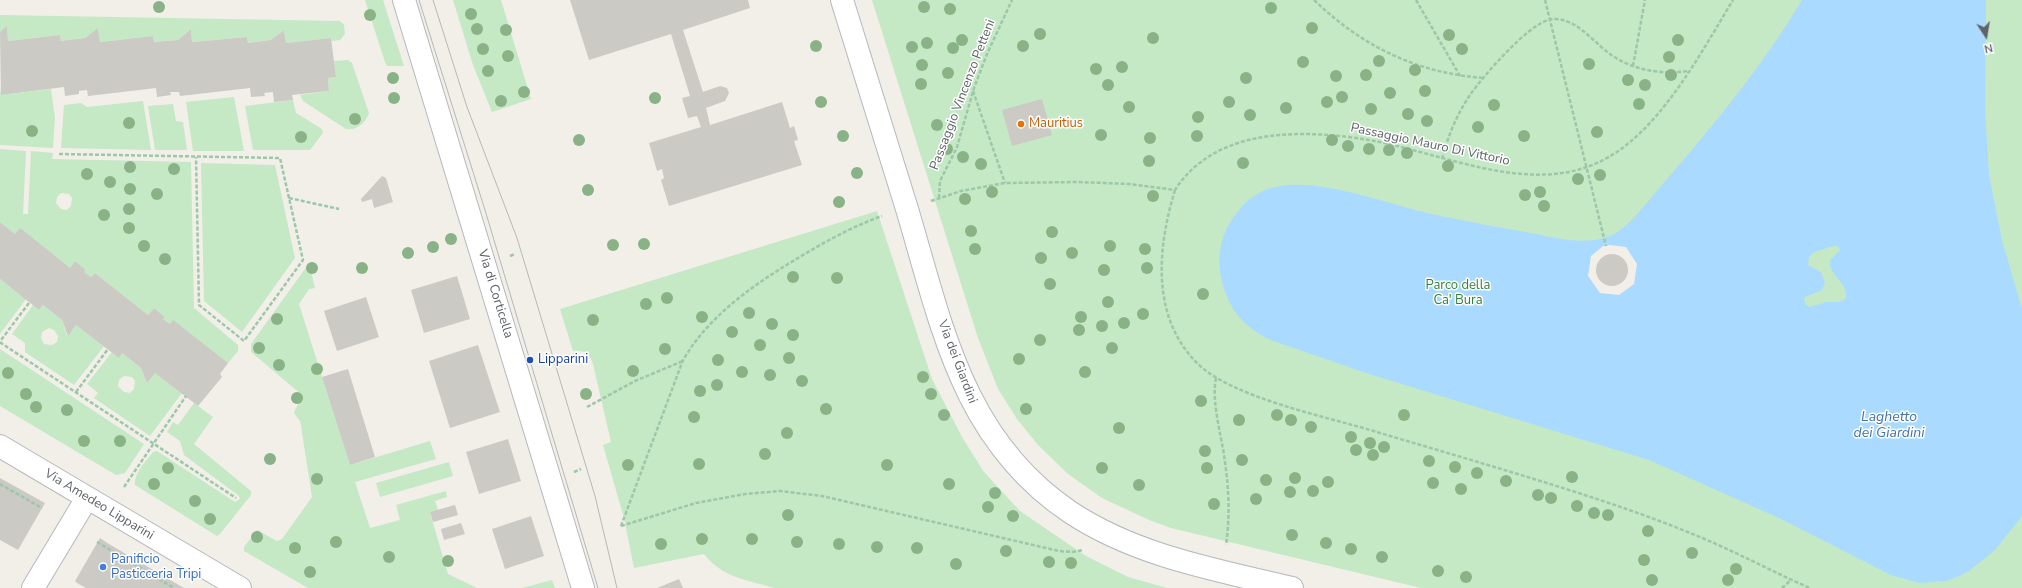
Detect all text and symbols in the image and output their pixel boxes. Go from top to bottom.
north arrow [1966,16,2006,56]
street label: Passaggio Vincenzo Petteni [927,17,999,173]
text: N [1983,40,1994,56]
place label: Mauritius [1029,116,1083,132]
marker: Mauritius [1016,119,1026,129]
street label: Passaggio Mauro Di Vittorio [1349,120,1511,170]
street label: Via di Corticella [474,248,516,340]
park label: Parco della Ca' Bura [1426,278,1490,309]
street label: Via dei Giardini [934,318,980,406]
place label: Lipparini [538,352,588,368]
marker: Lipparini [525,355,535,365]
water label: Laghetto dei Giardini [1854,410,1924,442]
street label: Via Amedeo Lipparini [41,466,157,544]
place label: Panificio Pasticceria Tripi [111,552,201,583]
marker: Panificio Pasticceria Tripi [98,562,108,572]

